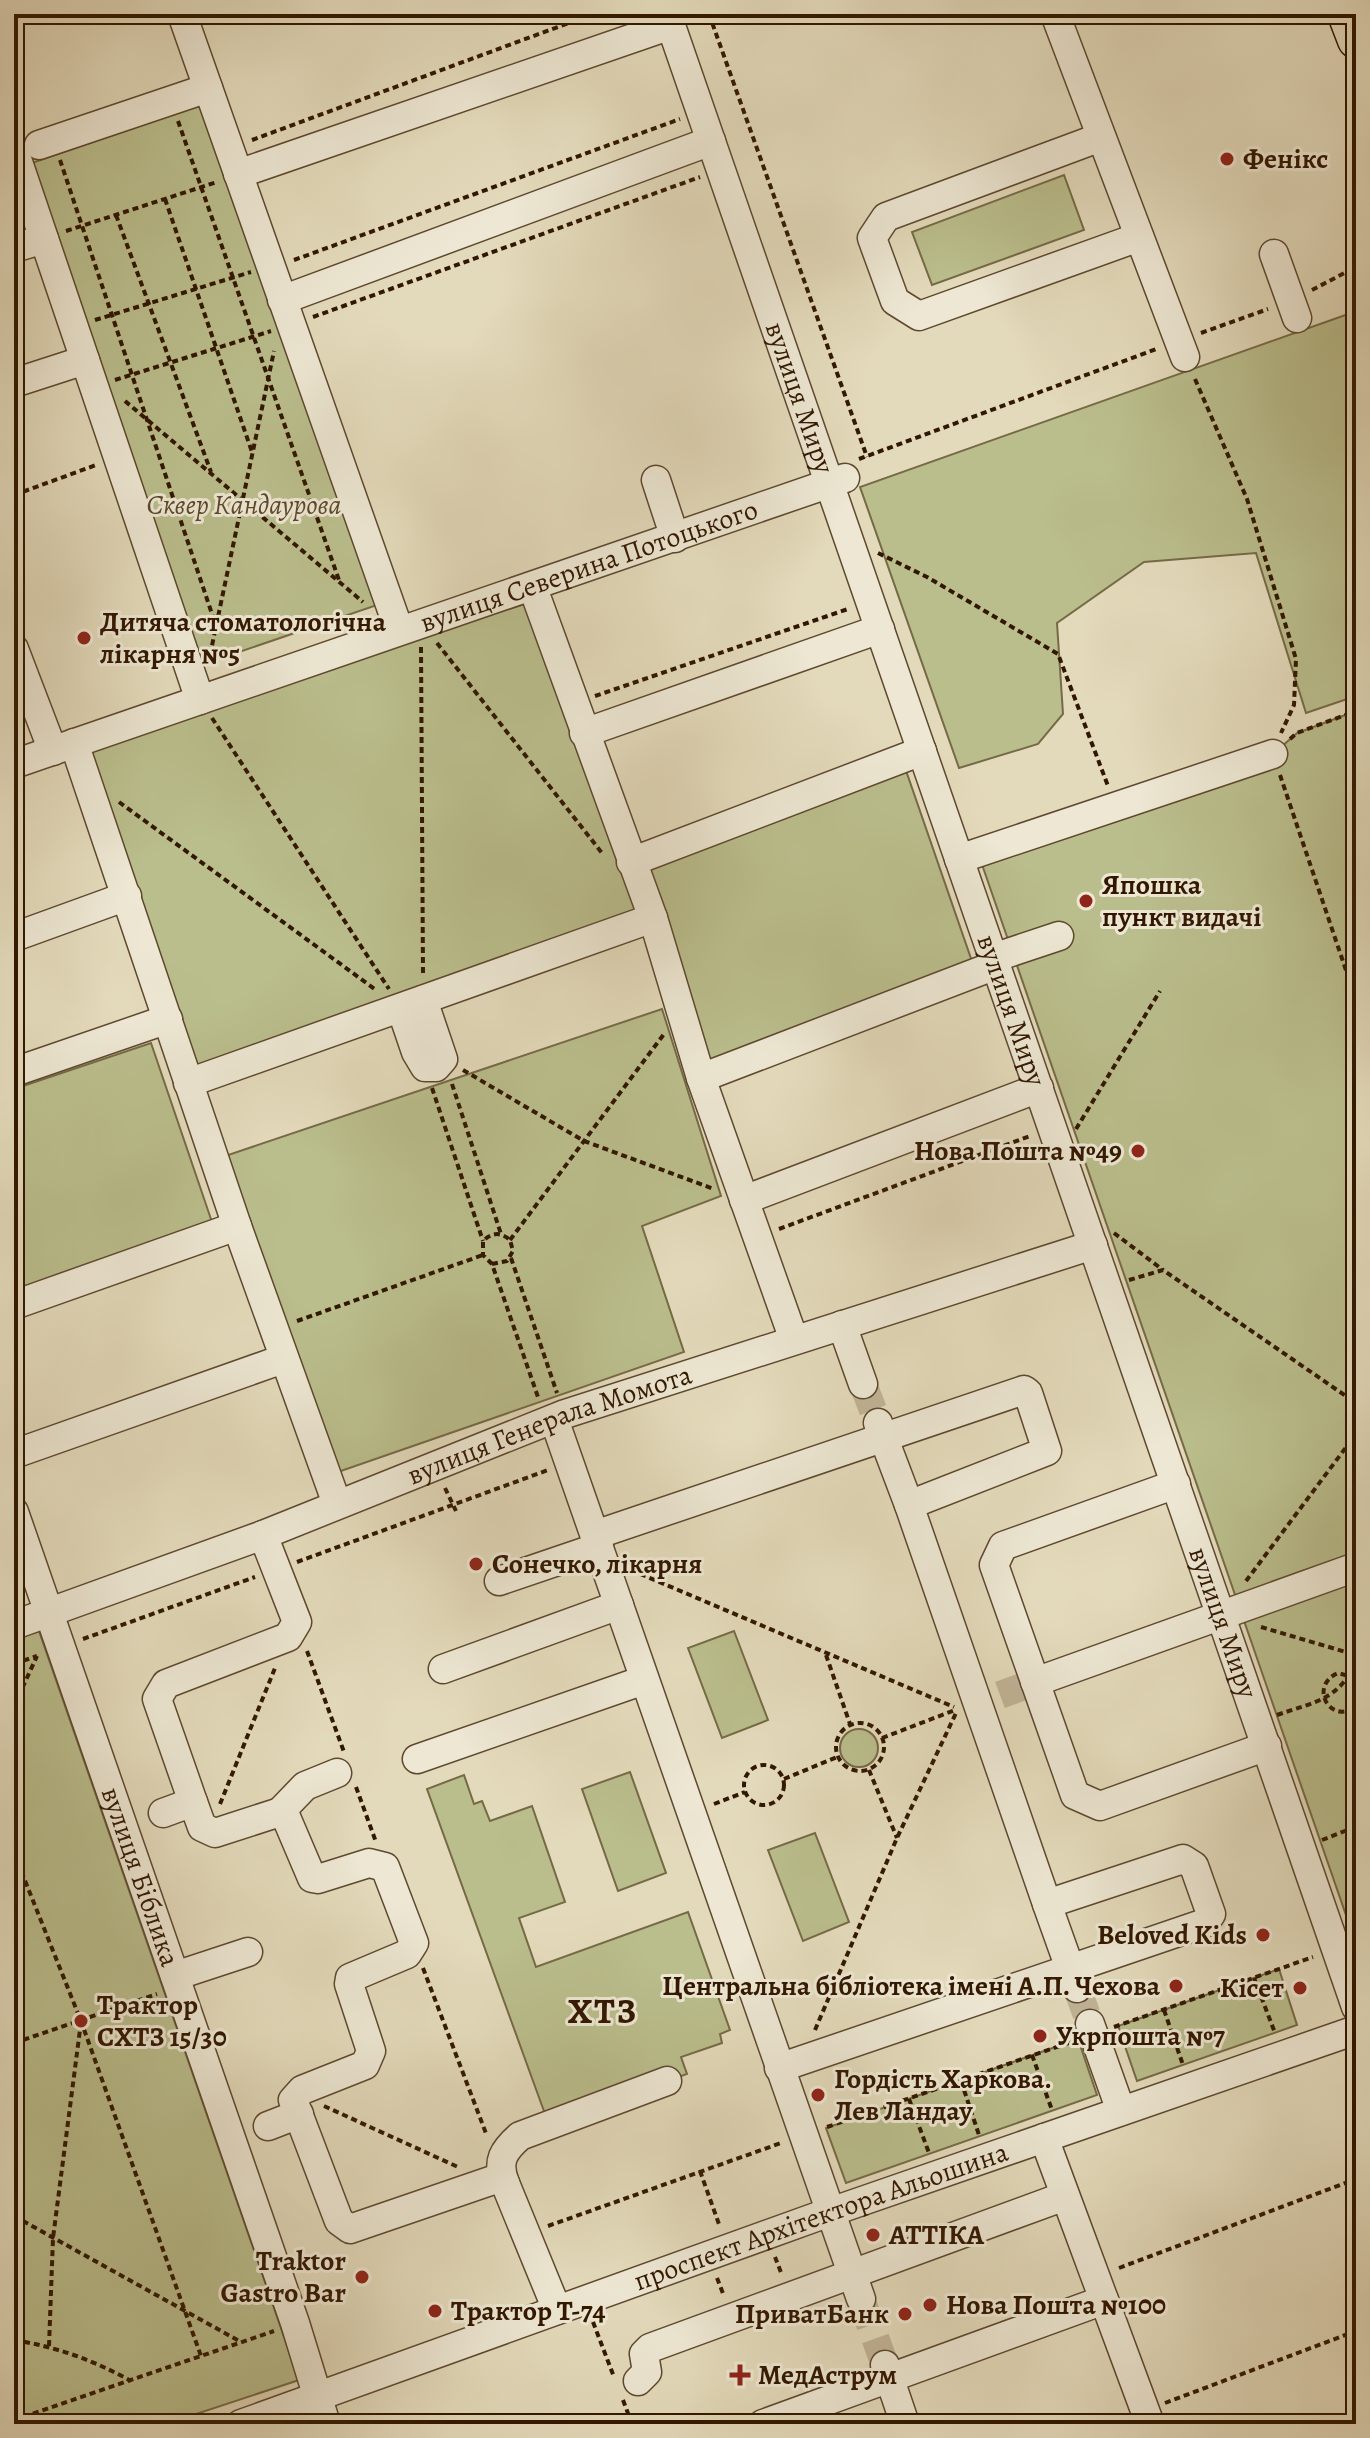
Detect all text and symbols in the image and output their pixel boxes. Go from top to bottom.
place label: Фенікс [1243,140,1328,178]
marker: Фенікс [1218,150,1236,168]
street label: вулиця Миру [756,317,843,479]
park label: Сквер Кандаурова [146,486,342,524]
street label: вулиця Северина Потоцького [415,490,763,642]
place label: Дитяча стоматологiчна лiкарня №5 [99,603,387,673]
marker: Дитяча стоматологiчна лiкарня №5 [75,629,93,647]
place label: Япошка пункт видачі [1102,866,1261,936]
marker: Япошка пункт видачі [1077,892,1095,910]
street label: вулиця Миру [968,929,1055,1091]
place label: Нова Пошта №49 [914,1132,1122,1170]
marker: Нова Пошта №49 [1129,1142,1147,1160]
street label: вулиця Генерала Момота [402,1356,697,1494]
street label: вулиця Миру [1179,1542,1267,1704]
place label: Сонечко, лікарня [492,1545,702,1583]
marker: Сонечко, лікарня [467,1555,485,1573]
street label: вулиця Біблика [92,1782,189,1972]
place label: Beloved Kids [1097,1916,1247,1954]
marker: Beloved Kids [1254,1926,1272,1944]
place label: Центральна бібліотека імені А.П. Чехова [662,1967,1161,2005]
place label: Кісет [1220,1969,1284,2007]
marker: Центральна бібліотека імені А.П. Чехова [1167,1977,1185,1995]
marker: Кісет [1291,1979,1309,1997]
place label: Трактор СХТЗ 15/30 [97,1986,227,2056]
district label: ХТЗ [568,1986,638,2035]
marker: Трактор СХТЗ 15/30 [72,2012,90,2030]
place label: Укрпошта №7 [1056,2017,1225,2055]
marker: Укрпошта №7 [1031,2027,1049,2045]
place label: Гордість Харкова. Лев Ландау [834,2060,1052,2130]
marker: Гордість Харкова. Лев Ландау [809,2086,827,2104]
street label: проспект Архітектора Альошина [629,2133,1013,2300]
place label: АТТІКА [888,2216,984,2254]
marker: АТТІКА [864,2226,882,2244]
place label: Traktor Gastro Bar [221,2242,346,2312]
marker: Traktor Gastro Bar [353,2268,371,2286]
place label: Нова Пошта №100 [946,2286,1166,2324]
place label: Трактор Т-74 [451,2292,606,2330]
place label: ПриватБанк [735,2295,889,2333]
marker: Нова Пошта №100 [921,2296,939,2314]
marker: Трактор Т-74 [426,2302,444,2320]
marker: ПриватБанк [896,2305,914,2323]
place label: МедАструм [758,2356,897,2394]
marker: МедАструм [729,2364,751,2386]

